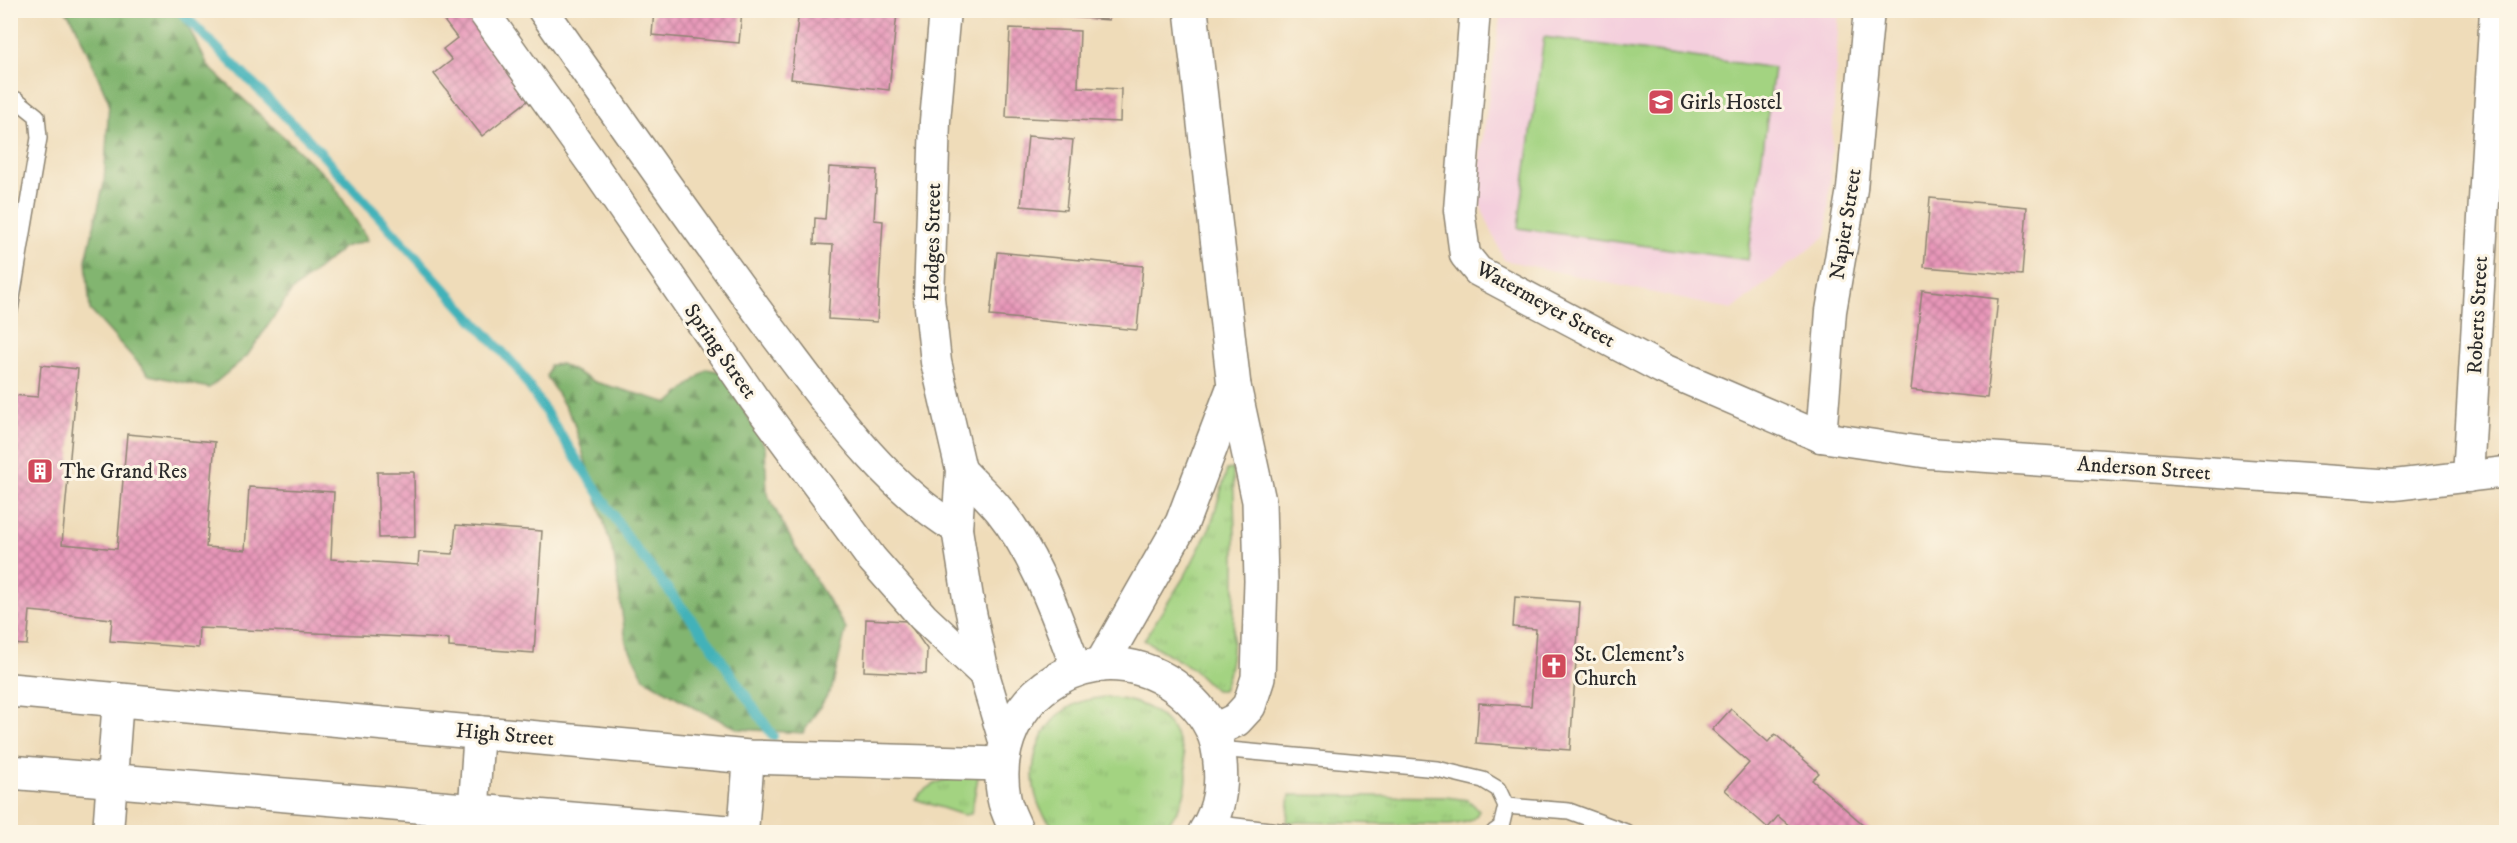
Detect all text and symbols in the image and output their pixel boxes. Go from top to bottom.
school or university icon: Girls Hostel [1646,87,1676,117]
place label: Girls Hostel [1680,90,1783,116]
street label: Napier Street [1824,166,1868,282]
street label: Hodges Street [919,182,947,301]
street label: Watermeyer Street [1470,255,1620,354]
street label: Roberts Street [2462,255,2494,375]
street label: Spring Street [678,299,763,404]
street label: Anderson Street [2076,451,2212,487]
building icon: The Grand Res [25,456,55,486]
place label: The Grand Res [60,459,187,485]
place label: St. Clement's Church [1574,642,1684,692]
church icon: St. Clement's Church [1539,651,1569,681]
street label: High Street [455,718,555,752]

